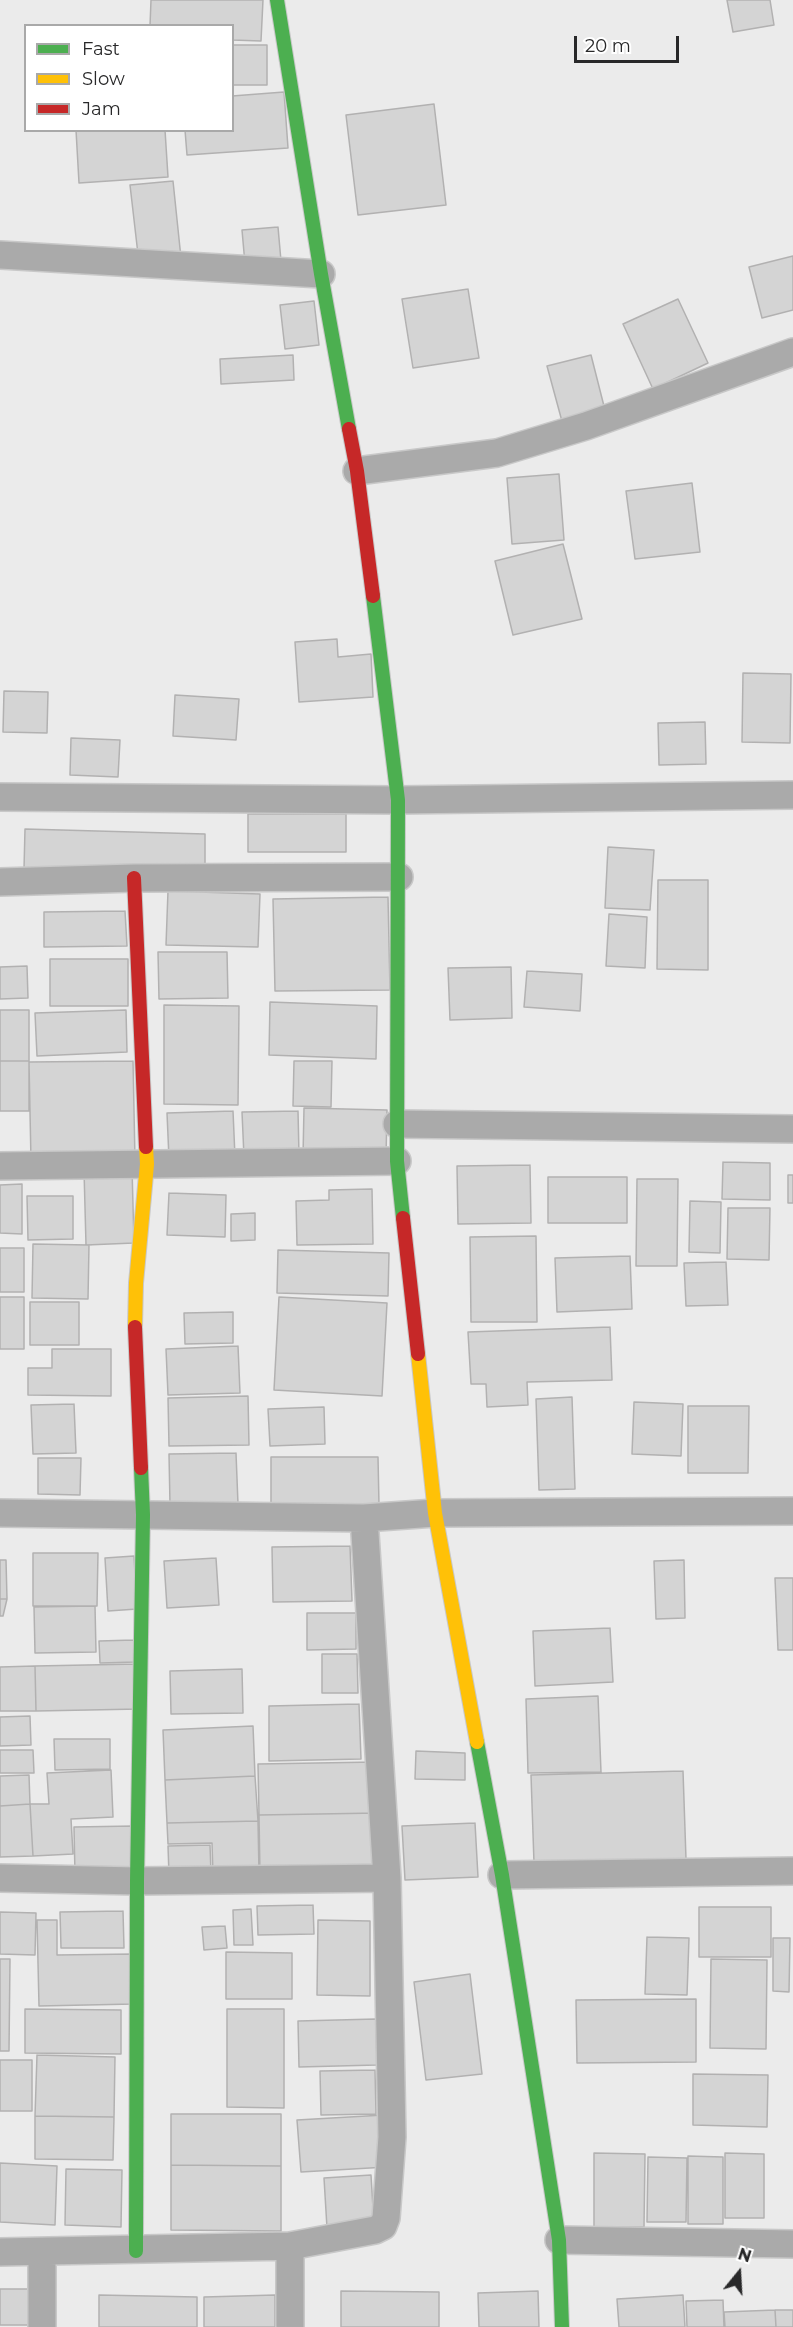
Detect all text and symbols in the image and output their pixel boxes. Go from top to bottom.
legend [24,24,234,132]
scale bar [577,24,682,62]
text: 20 m [585,35,631,57]
text: Fast [82,38,120,60]
text: Slow [82,68,125,90]
text: Jam [82,98,121,120]
north arrow [709,2243,769,2303]
text: N [736,2244,754,2266]

